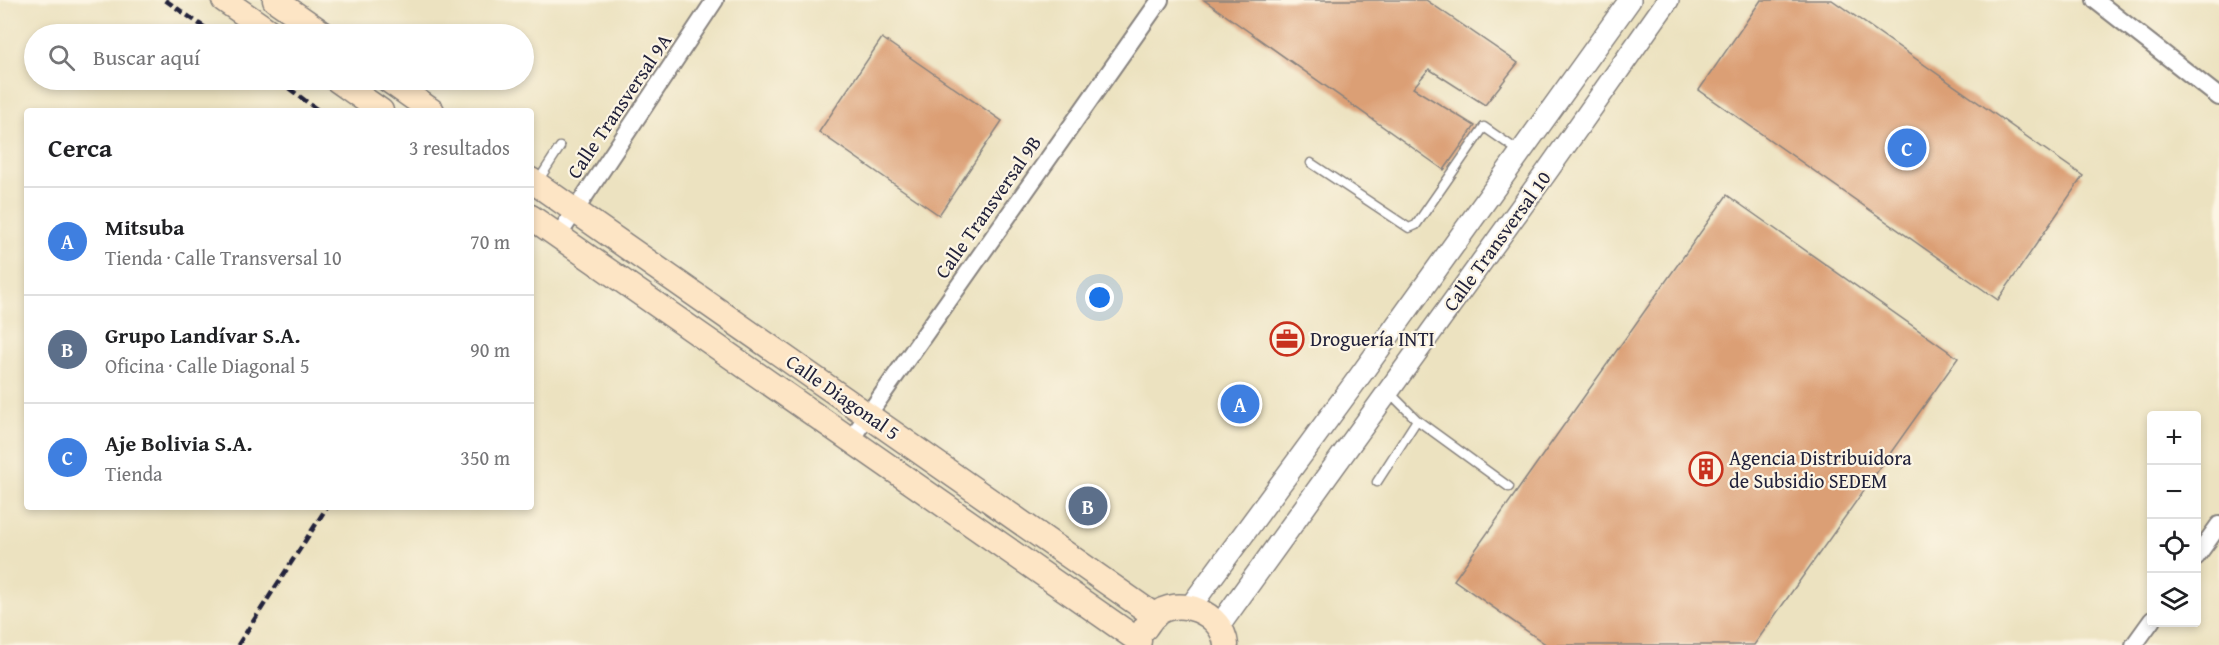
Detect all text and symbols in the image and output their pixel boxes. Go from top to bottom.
search box [24,24,534,90]
street label: Calle Transversal 9A [559,27,678,184]
icon: search [45,41,78,74]
text: Buscar aquí [93,41,200,73]
pin: C [1888,126,1926,170]
text: Cerca [48,128,112,167]
street label: Calle Transversal 9B [927,129,1048,284]
text: 3 resultados [409,133,510,162]
street label: Calle Transversal 10 [1436,165,1557,317]
text: Mitsuba [105,211,184,243]
text: A [61,227,74,256]
text: 70 m [470,227,510,256]
text: Tienda · Calle Transversal 10 [105,243,342,272]
your location [1085,283,1114,312]
text: Grupo Landívar S.A. [105,319,300,351]
office icon: Droguería INTI [1269,321,1305,357]
place label: Droguería INTI [1310,324,1435,353]
text: B [61,335,74,364]
text: 90 m [470,335,510,364]
street label: Calle Diagonal 5 [780,347,906,447]
text: Oficina · Calle Diagonal 5 [105,351,310,380]
pin: A [1220,382,1260,426]
map controls [2147,411,2201,627]
button: + [2147,411,2201,465]
text: Aje Bolivia S.A. [105,427,253,459]
text: C [62,443,73,472]
text: 350 m [460,443,510,472]
place label: Agencia Distribuidora de Subsidio SEDEM [1729,443,1912,495]
building icon: Agencia Distribuidora de Subsidio SEDEM [1688,451,1724,487]
text: Tienda [105,459,163,488]
button: − [2147,465,2201,519]
pin: B [1068,484,1108,528]
button: locate [2147,519,2201,573]
button: layers [2147,573,2201,627]

